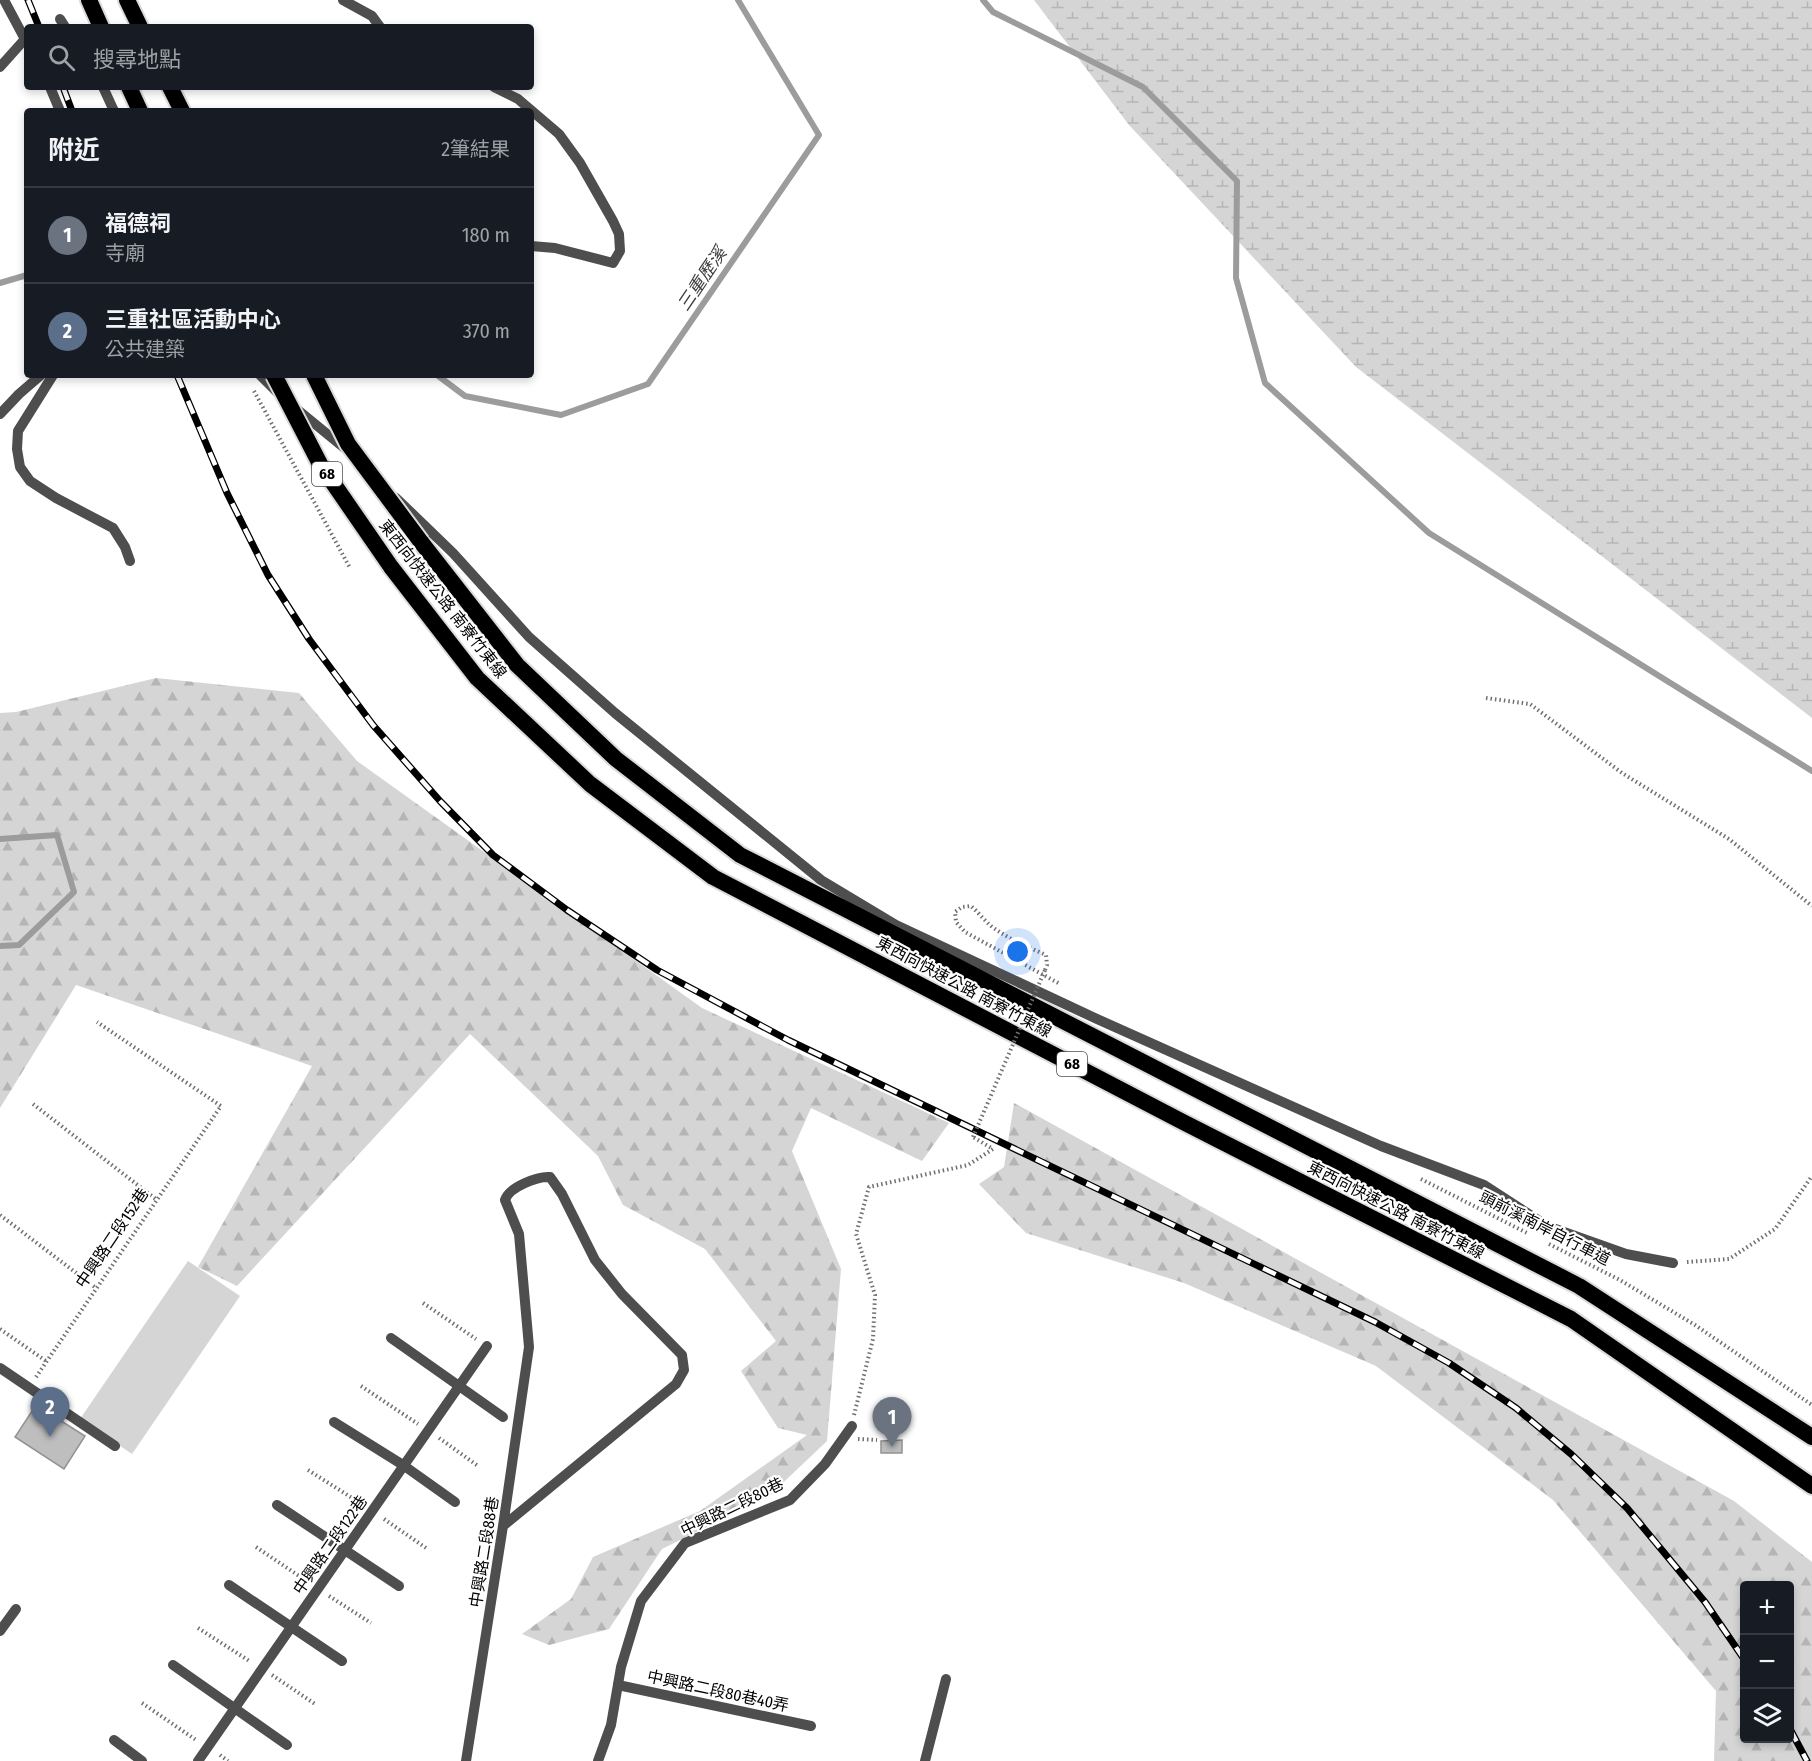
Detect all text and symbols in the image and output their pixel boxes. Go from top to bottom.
search box [24,24,534,90]
icon: search [45,41,78,74]
text: 搜尋地點 [93,46,181,73]
text: 附近 [48,135,100,166]
text: 2筆結果 [441,137,510,161]
text: 福德祠 [105,210,171,237]
text: 1 [63,223,72,247]
text: 180 m [462,223,510,247]
text: 寺廟 [105,241,145,265]
water label: 三重歷溪 [673,241,733,315]
text: 三重社區活動中心 [105,306,281,333]
text: 2 [63,319,72,343]
text: 370 m [463,319,510,343]
text: 公共建築 [105,337,185,361]
road number: 68 [312,462,342,486]
street label: 東西向快速公路 南寮竹東線 [375,516,511,682]
street label: 東西向快速公路 南寮竹東線 [873,933,1055,1041]
your location [1003,937,1032,966]
road number: 68 [1057,1052,1087,1076]
street label: 東西向快速公路 南寮竹東線 [1304,1157,1488,1263]
street label: 中興路二段152巷 [72,1184,152,1292]
street label: 頭前溪南岸自行車道 [1477,1187,1613,1269]
pin: 2 [31,1388,70,1437]
pin: 1 [872,1398,912,1447]
street label: 中興路二段80巷 [677,1474,787,1540]
street label: 中興路二段122巷 [289,1492,371,1598]
street label: 中興路二段88巷 [466,1495,502,1609]
map controls [1740,1581,1794,1743]
button: + [1740,1581,1794,1635]
button: − [1740,1635,1794,1689]
street label: 中興路二段80巷40弄 [645,1667,791,1715]
button: layers [1740,1689,1794,1743]

